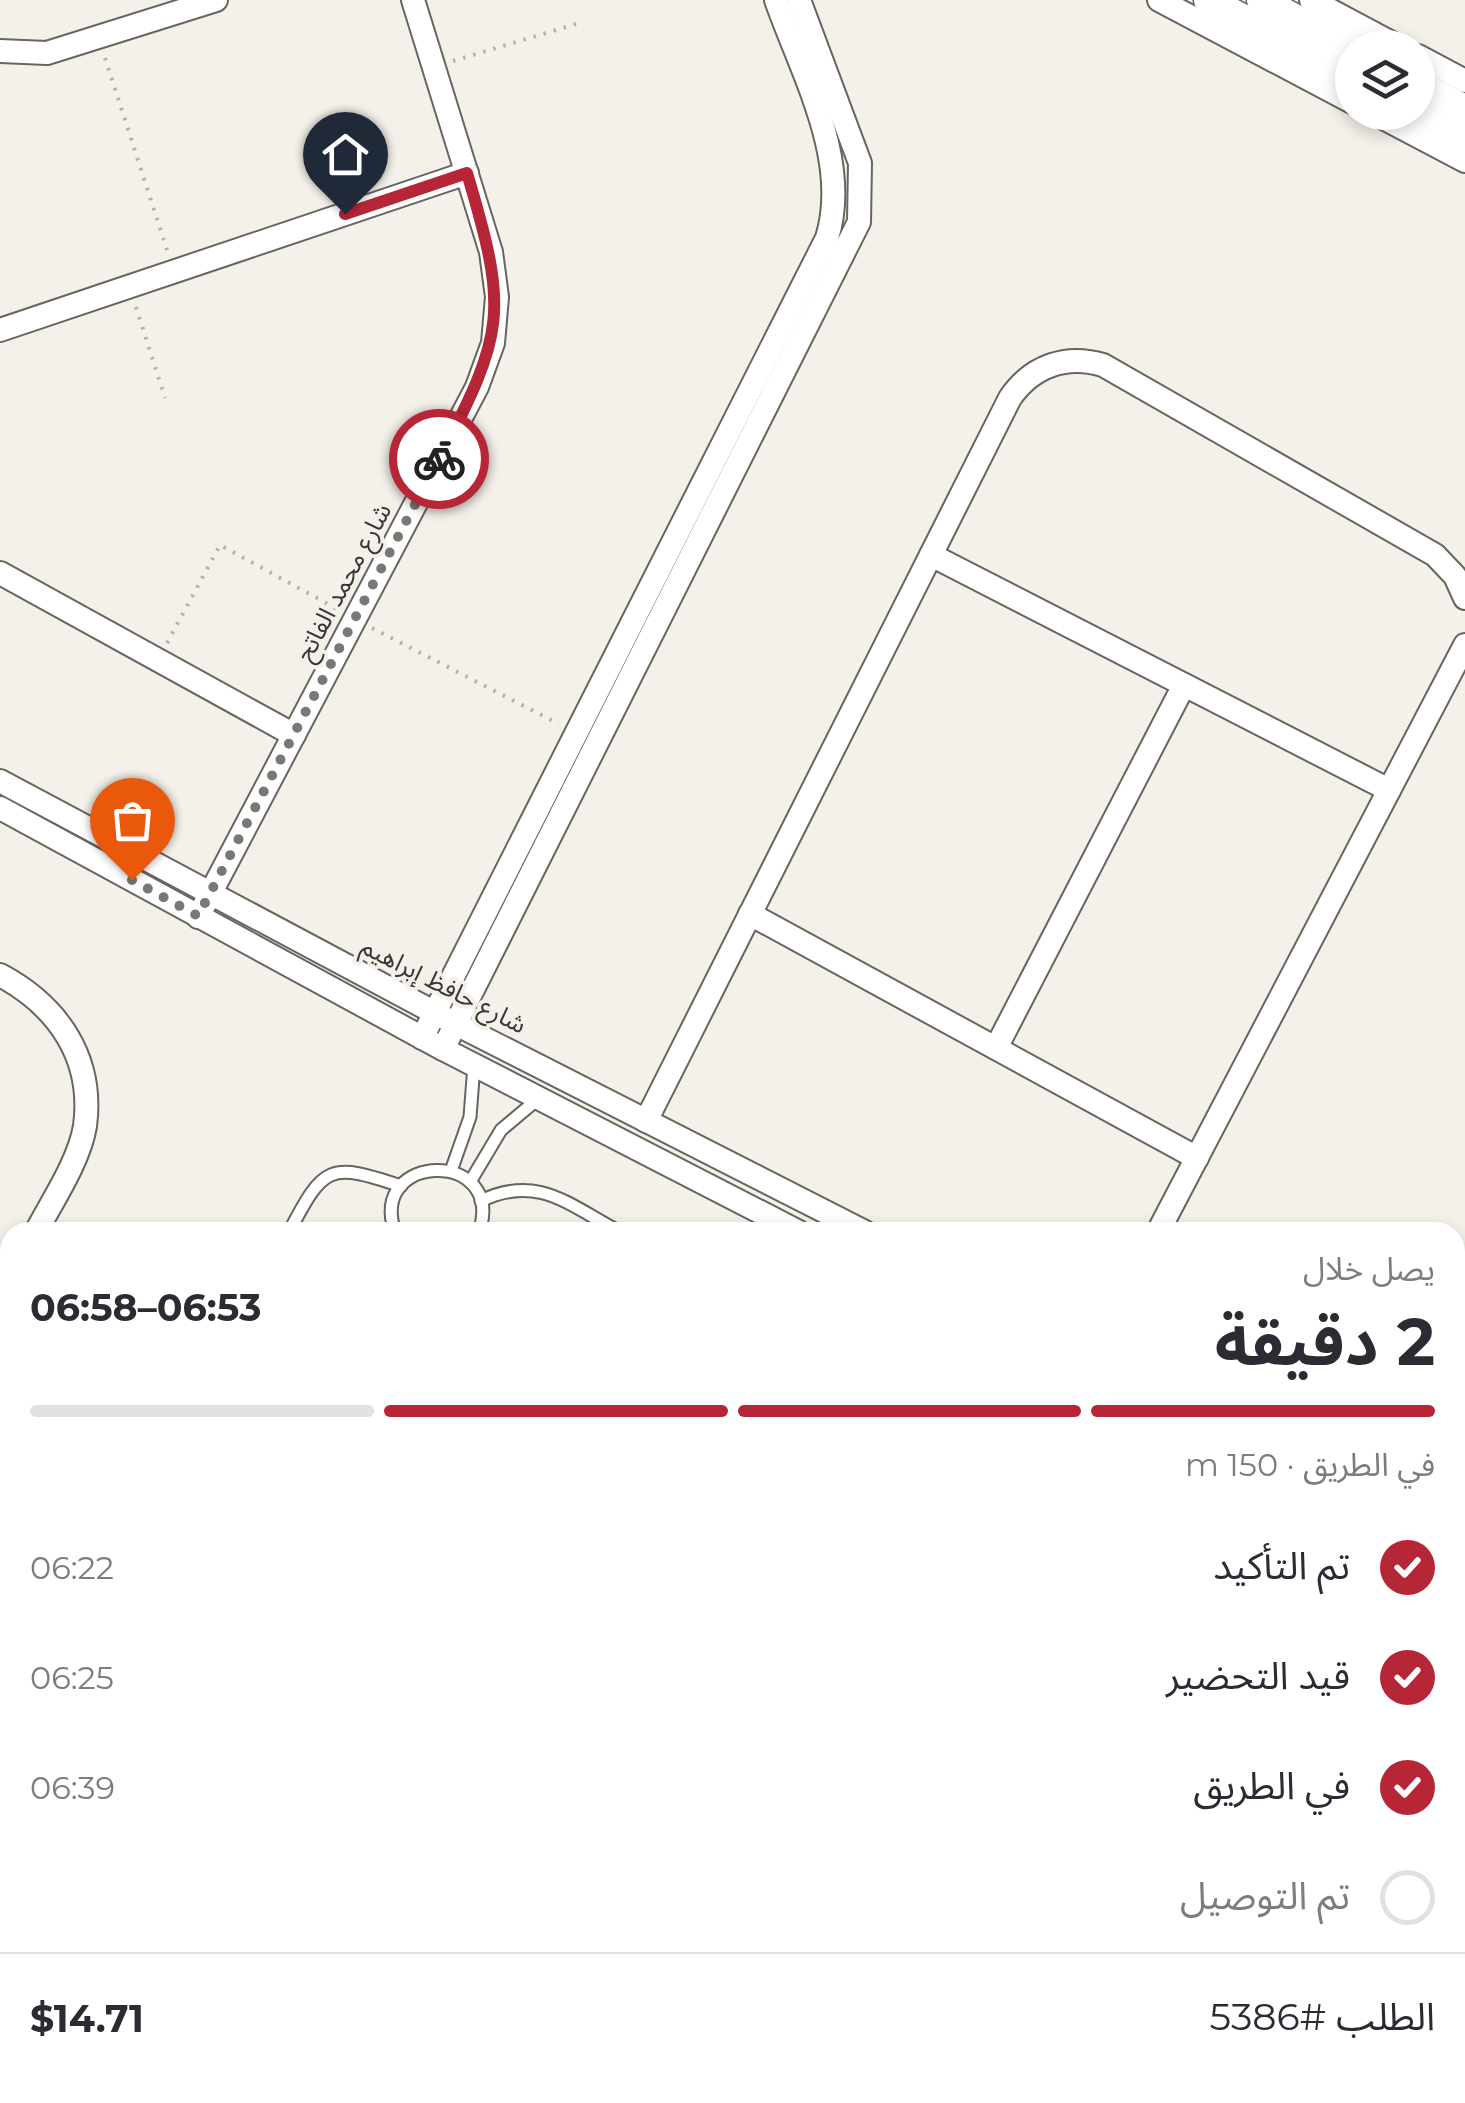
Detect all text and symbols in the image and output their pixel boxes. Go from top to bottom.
map controls [1335,30,1435,130]
button: layers [1335,30,1435,130]
pin [303,112,388,215]
icon: home [318,127,373,182]
courier [389,409,489,509]
icon: bike [412,432,467,487]
street label: شارع محمد الفاتح [289,498,401,668]
pin [90,778,175,881]
icon: bag [105,793,160,848]
street label: شارع حافظ إبراهيم [354,930,532,1044]
text: يصل خلال [1303,1249,1435,1288]
text: 06:53–06:58 [30,1284,262,1331]
text: 2 دقيقة [1215,1302,1435,1381]
text: في الطريق · 150 m [1185,1445,1435,1484]
icon: check [1380,1540,1435,1595]
text: تم التأكيد [1213,1542,1350,1589]
text: 06:22 [30,1548,114,1587]
icon: check [1380,1650,1435,1705]
text: قيد التحضير [1166,1652,1350,1699]
text: 06:25 [30,1658,114,1697]
icon: check [1380,1760,1435,1815]
text: في الطريق [1193,1762,1350,1809]
text: 06:39 [30,1768,115,1807]
text: تم التوصيل [1180,1872,1350,1919]
text: الطلب #5386 [1210,1993,1435,2040]
text: $14.71 [30,1995,144,2042]

